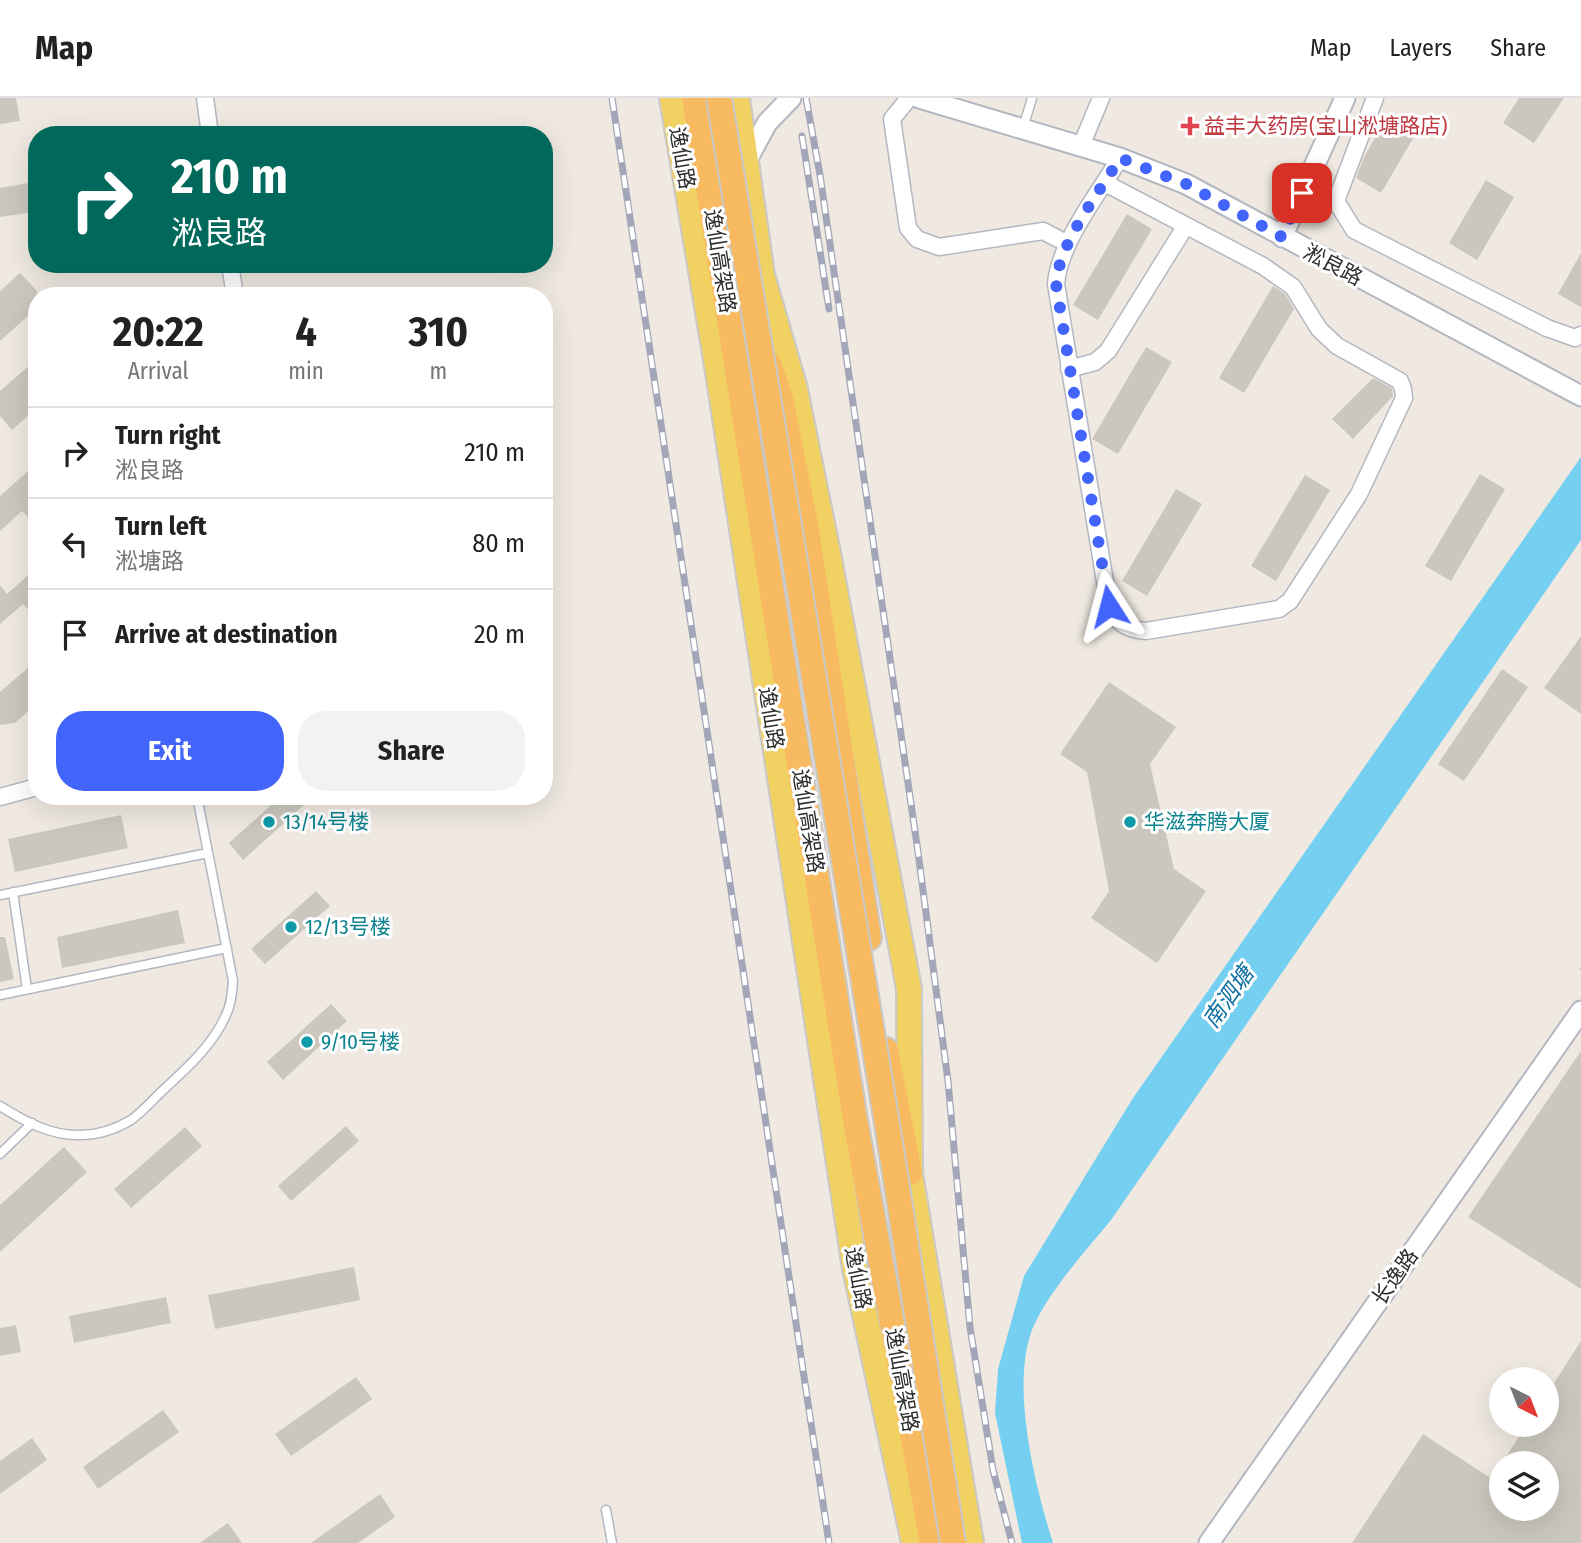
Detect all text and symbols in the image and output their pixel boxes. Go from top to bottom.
text: Map [35,28,93,68]
text: Map [1310,34,1352,62]
text: Layers [1390,34,1452,62]
text: Share [1490,34,1546,62]
place label: 益丰大药房(宝山淞塘路店) [1204,113,1447,139]
marker: 益丰大药房(宝山淞塘路店) [1182,118,1198,134]
street label: 逸仙路 [664,125,700,191]
text: 210 m [171,147,288,206]
icon: right [56,154,147,245]
pin [1272,163,1332,223]
icon: arrive [1283,174,1321,212]
street label: 逸仙高架路 [699,207,741,315]
text: 淞良路 [171,214,267,252]
street label: 淞良路 [1299,239,1367,291]
text: 20:22 [113,307,204,357]
text: 4 [295,307,317,357]
text: 310 [409,307,468,357]
text: Arrival [128,357,189,385]
text: min [288,357,324,385]
text: m [430,357,447,385]
text: Turn right [115,420,221,451]
icon: right [56,434,94,472]
text: 210 m [464,437,525,468]
text: 淞良路 [115,456,184,484]
text: Turn left [115,511,207,542]
icon: left [56,525,94,563]
text: 80 m [472,528,525,559]
text: 淞塘路 [115,547,184,575]
position arrow [1072,569,1146,643]
icon: arrive [56,616,94,654]
text: Arrive at destination [115,619,338,650]
text: 20 m [474,619,525,650]
street label: 逸仙路 [753,685,789,751]
button: Exit [56,711,284,791]
button: Share [298,711,525,791]
street label: 逸仙高架路 [787,767,829,875]
place label: 13/14号楼 [283,809,369,835]
place label: 华滋奔腾大厦 [1144,809,1270,835]
marker: 13/14号楼 [261,814,277,830]
marker: 华滋奔腾大厦 [1122,814,1138,830]
place label: 12/13号楼 [305,914,391,940]
marker: 12/13号楼 [283,919,299,935]
water label: 南泗塘 [1197,957,1262,1033]
place label: 9/10号楼 [321,1029,400,1055]
marker: 9/10号楼 [299,1034,315,1050]
street label: 长逸路 [1366,1244,1424,1310]
street label: 逸仙路 [839,1245,877,1311]
street label: 逸仙高架路 [880,1326,924,1434]
north arrow [1489,1367,1559,1437]
map controls [1489,1367,1559,1521]
button: layers [1489,1451,1559,1521]

